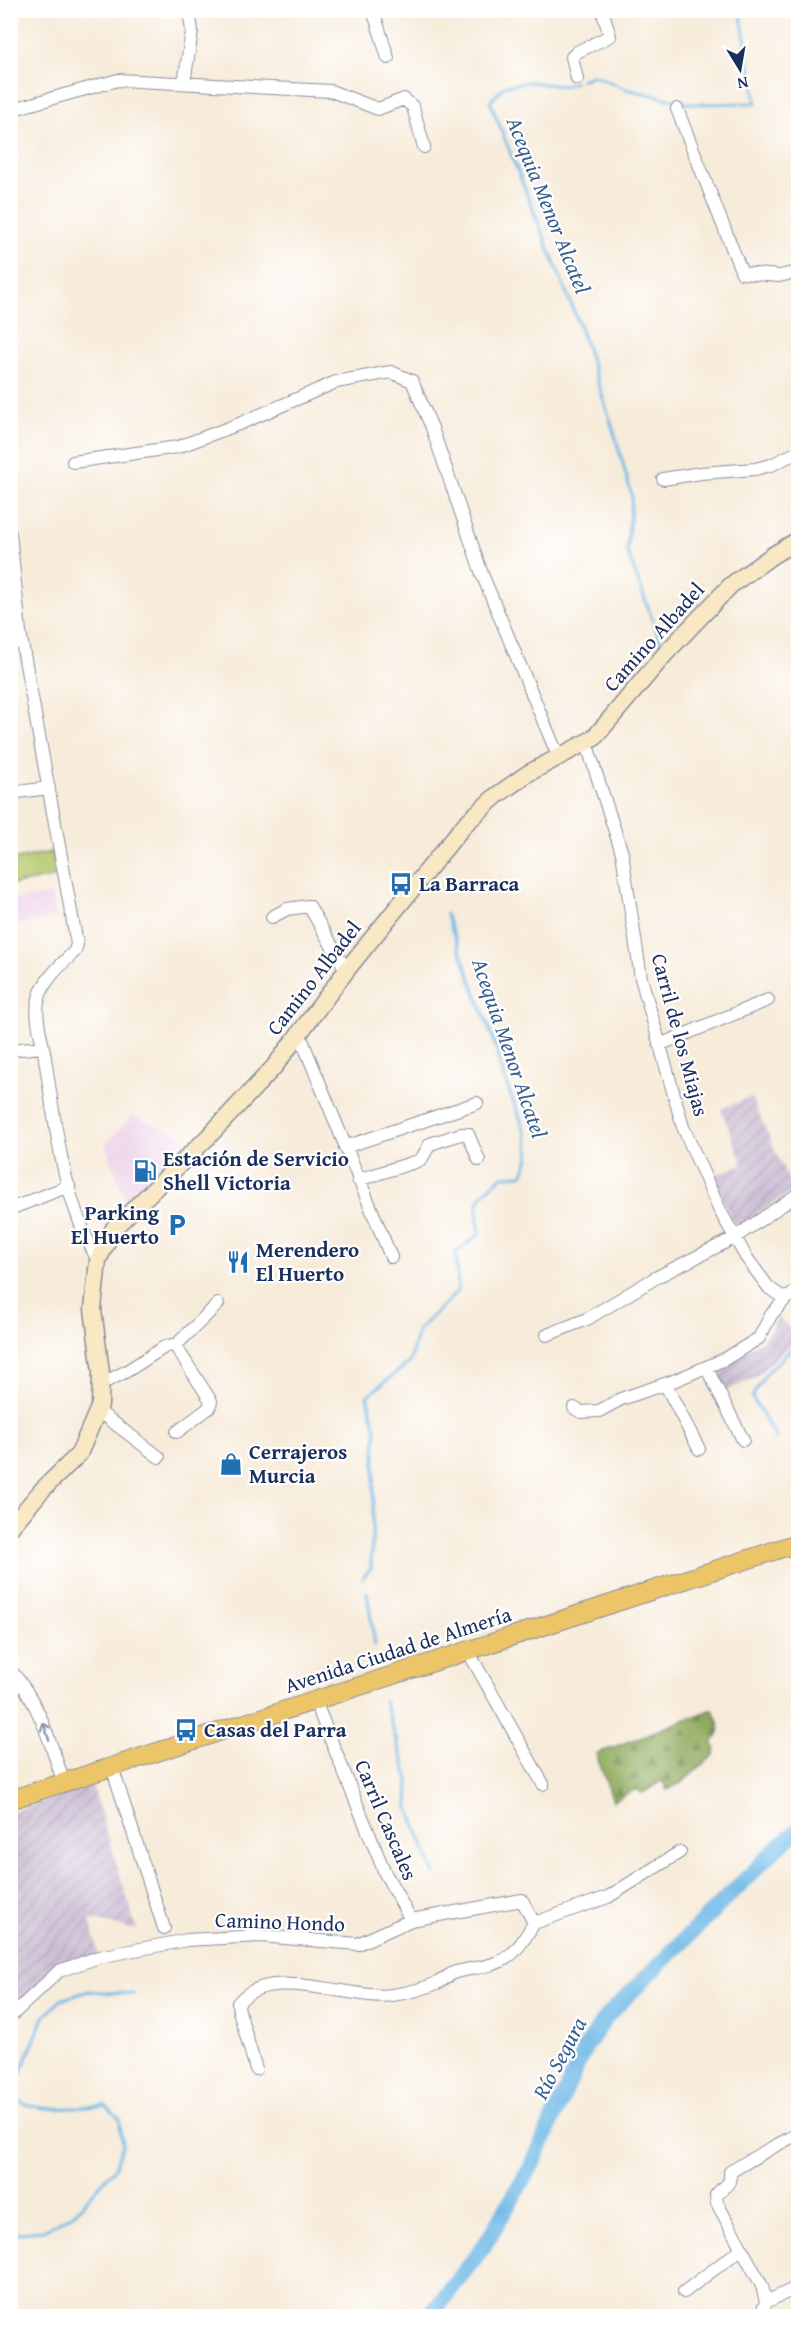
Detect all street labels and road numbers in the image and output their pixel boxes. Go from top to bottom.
street label: Camino Albadel [596,575,711,698]
street label: Camino Albadel [259,914,368,1042]
street label: Carril de los Miajas [644,950,717,1120]
street label: Avenida Ciudad de Almería [281,1598,515,1701]
street label: Carril Cascales [347,1755,426,1885]
street label: Camino Hondo [215,1904,345,1939]

